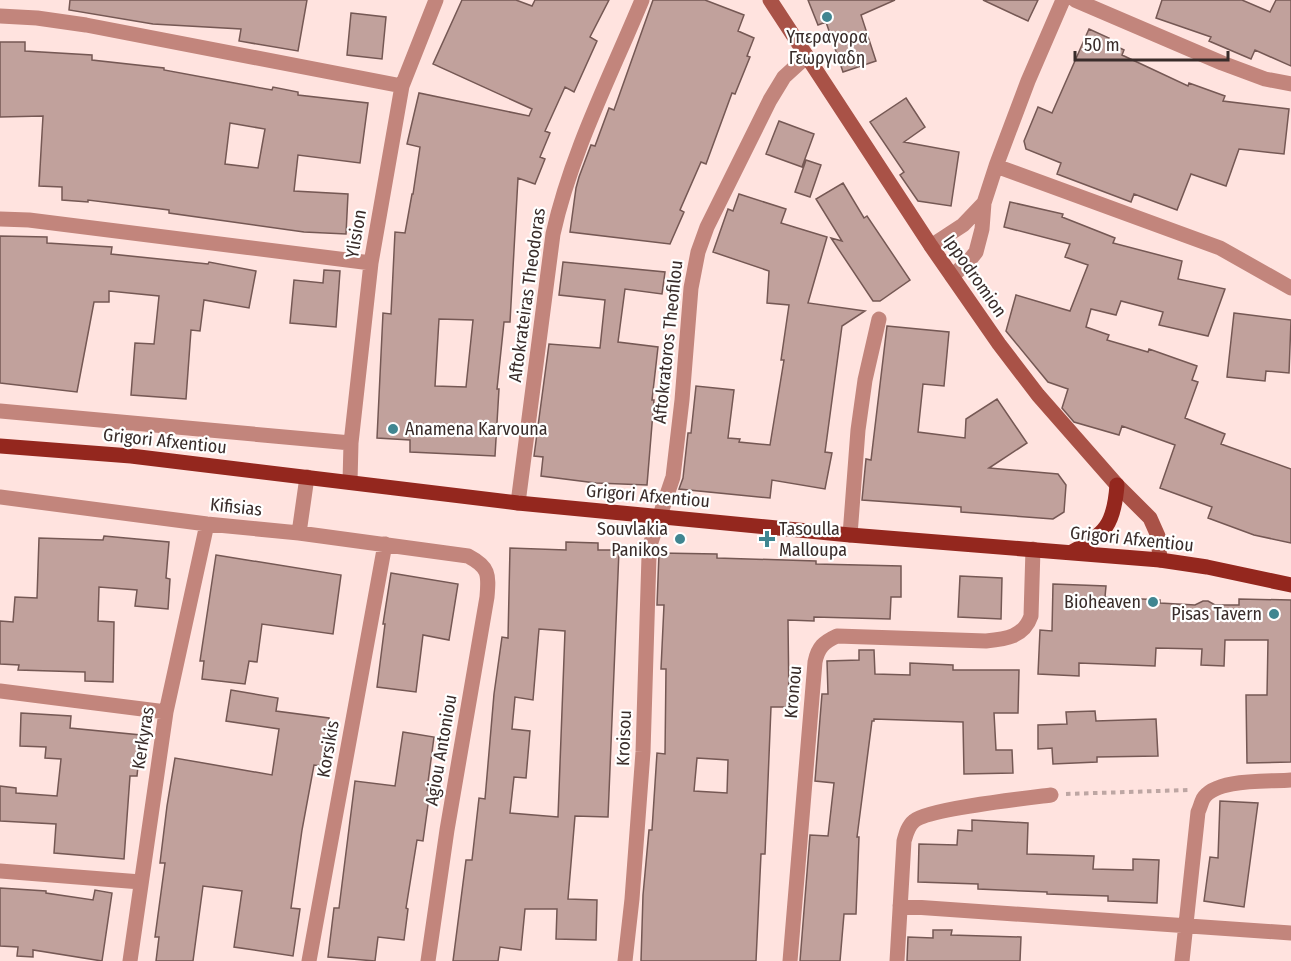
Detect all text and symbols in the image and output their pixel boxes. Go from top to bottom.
marker: Υπεραγορα Γεωργιαδη [820,10,834,24]
scale bar [1075,24,1228,62]
place label: Υπεραγορα Γεωργιαδη [786,26,868,69]
text: 50 m [1084,34,1120,56]
street label: Aftokrateiras Theodoras [504,206,550,384]
street label: Ylision [341,208,371,260]
street label: Ippodromion [939,231,1011,321]
street label: Aftokratoros Theofilou [648,259,688,425]
place label: Anamena Karvouna [405,418,548,440]
marker: Anamena Karvouna [386,422,400,436]
street label: Grigori Afxentiou [102,424,228,458]
street label: Grigori Afxentiou [585,480,711,512]
street label: Kifisias [209,493,263,521]
place label: Souvlakia Panikos [597,518,668,561]
place label: Tasoulla Malloupa [779,518,847,561]
street label: Grigori Afxentiou [1069,522,1195,556]
marker: Souvlakia Panikos [673,532,687,546]
marker: Tasoulla Malloupa [760,532,774,546]
place label: Bioheaven [1064,591,1141,613]
marker: Bioheaven [1146,595,1160,609]
place label: Pisas Tavern [1171,603,1262,625]
marker: Pisas Tavern [1267,607,1281,621]
street label: Kronou [780,665,806,719]
street label: Agiou Antoniou [420,693,462,807]
street label: Kerkyras [127,705,159,771]
street label: Kroisou [612,710,636,766]
street label: Korsikis [312,718,344,779]

